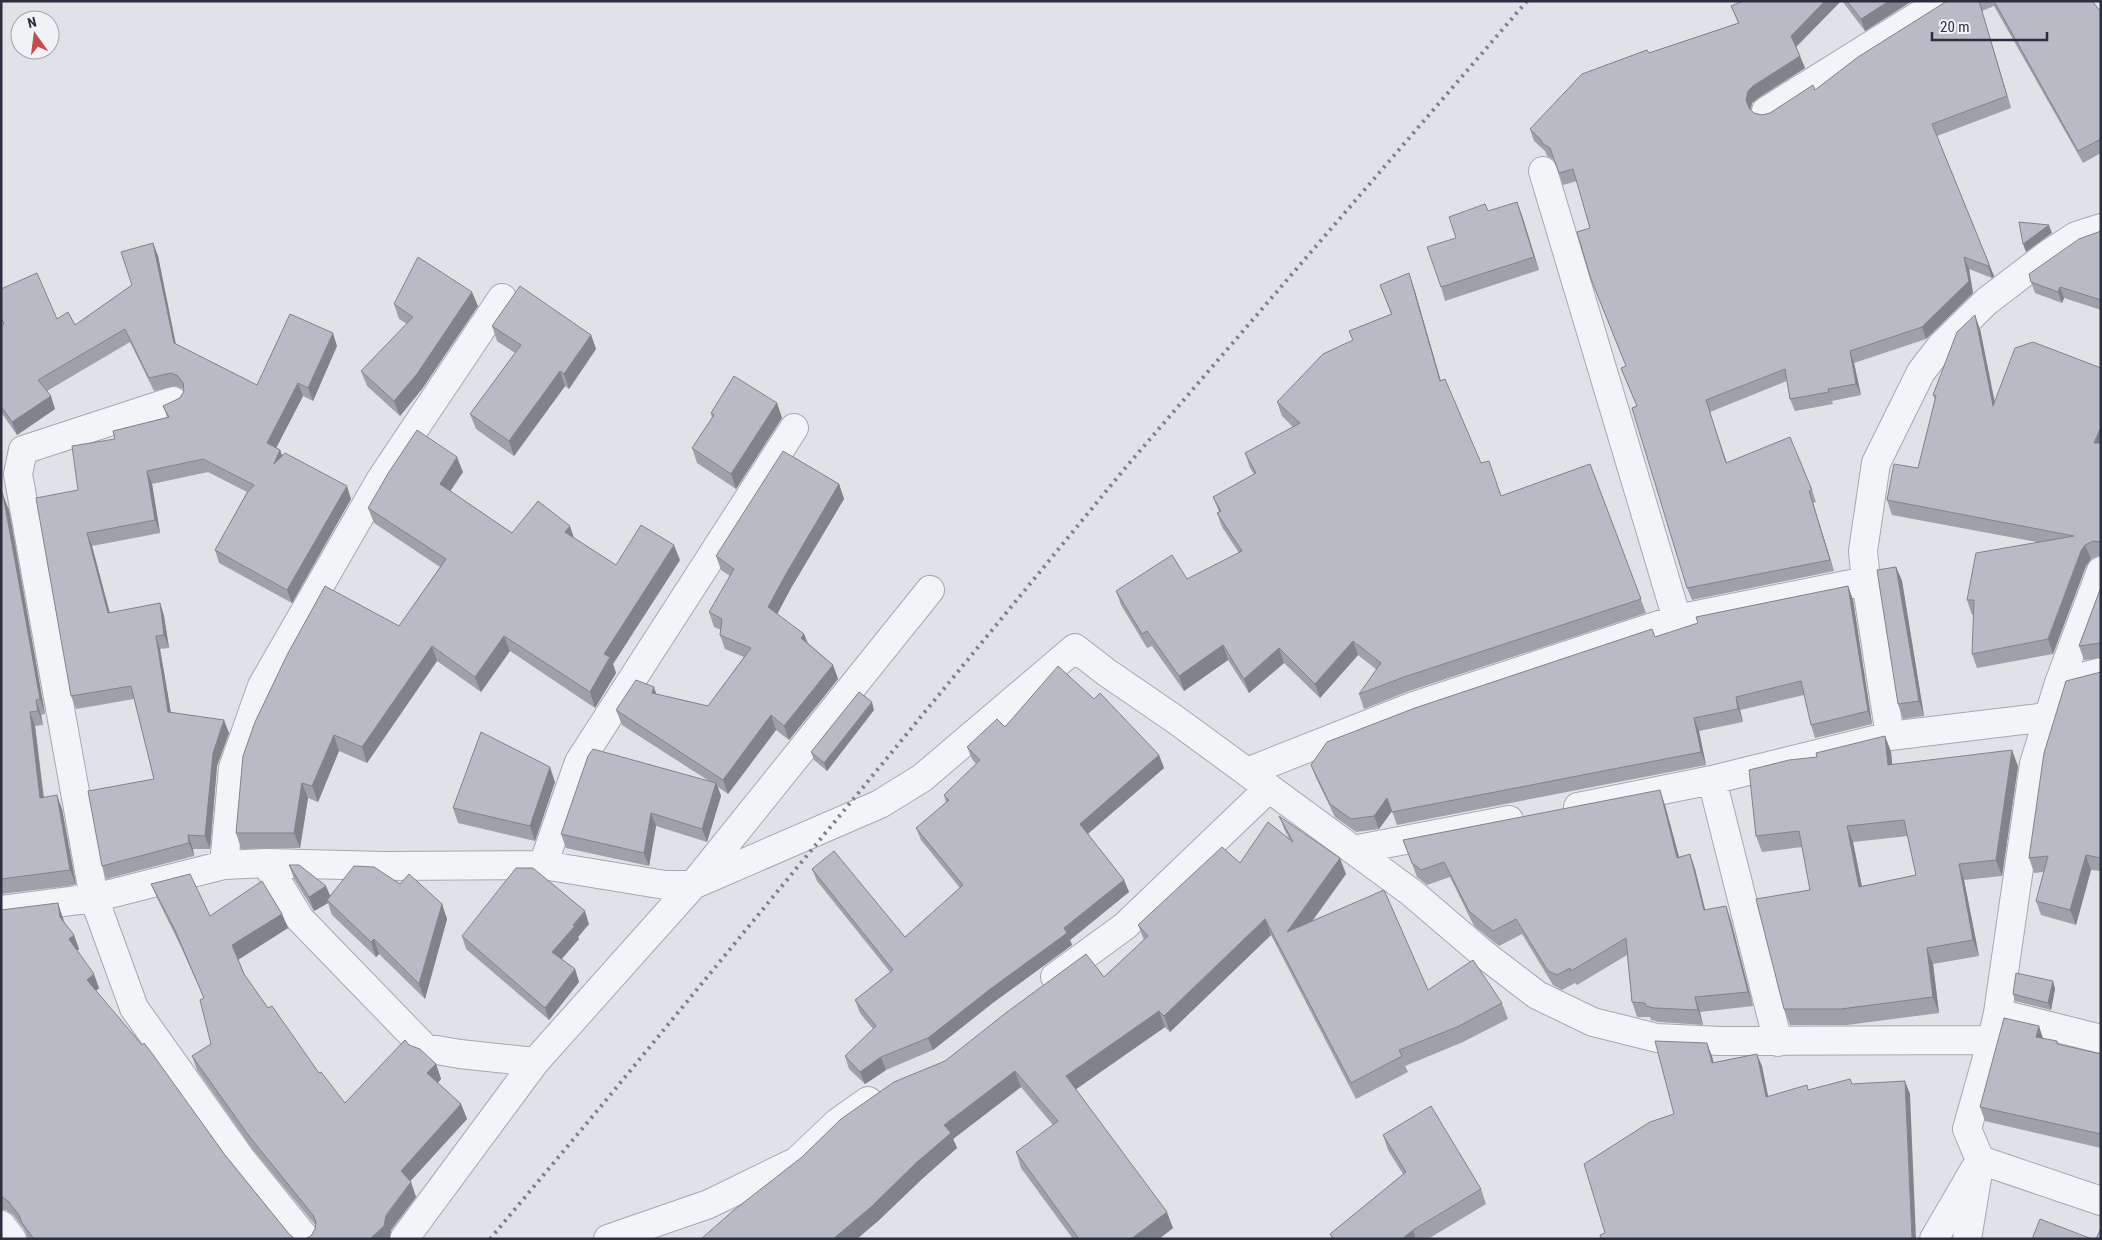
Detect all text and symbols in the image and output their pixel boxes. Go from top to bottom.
north arrow [10,10,60,60]
scale bar [1932,10,2047,42]
text: N [26,14,38,31]
text: 20 m [1940,18,1970,36]

